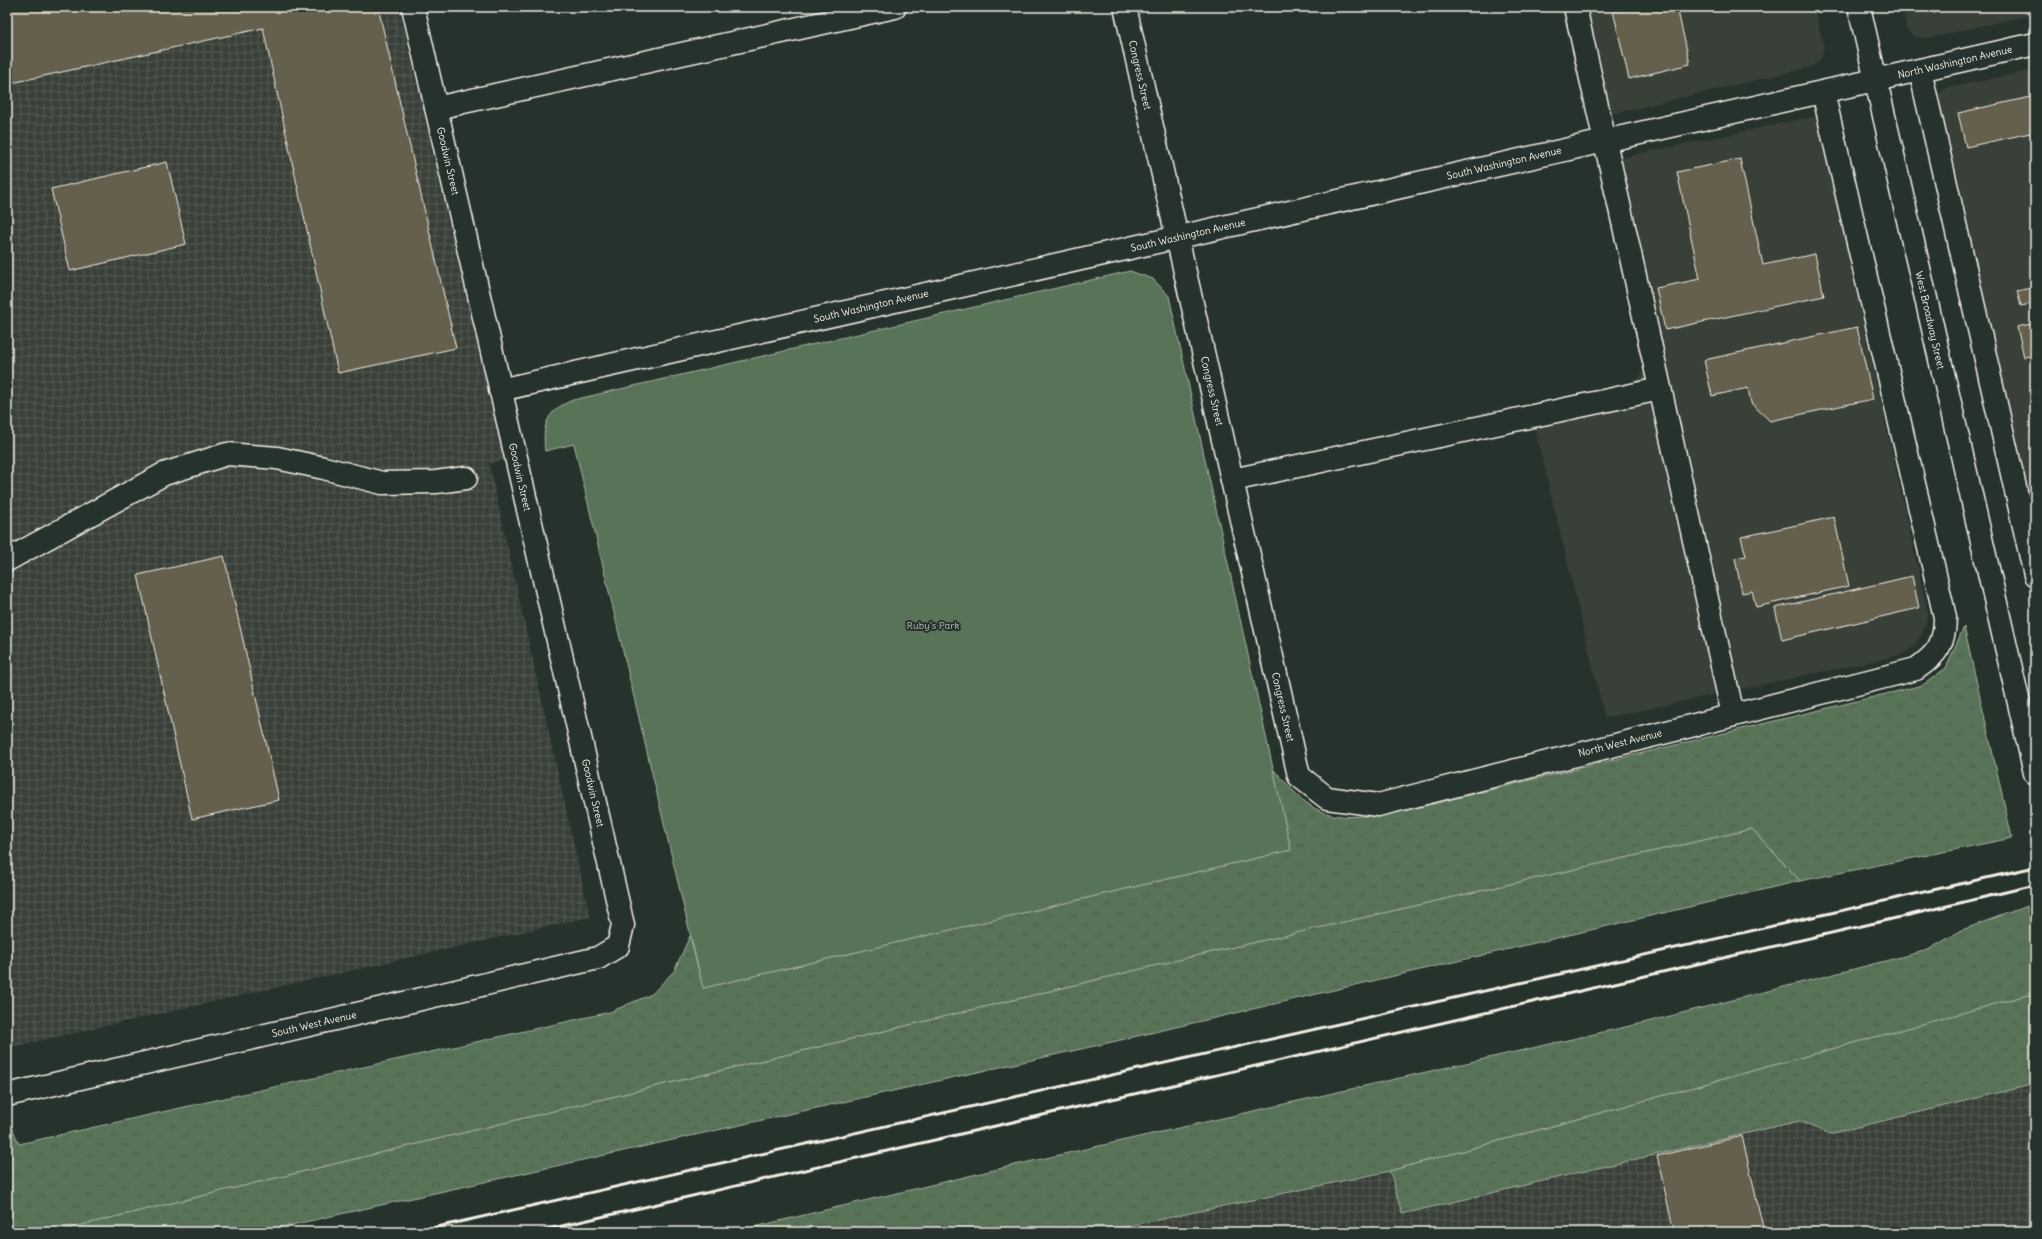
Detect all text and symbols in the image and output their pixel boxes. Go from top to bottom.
street label: Congress Street [1126,39,1154,112]
street label: North Washington Avenue [1896,42,2014,82]
street label: Goodwin Street [434,126,462,197]
street label: South Washington Avenue [1445,143,1563,183]
street label: South Washington Avenue [1129,215,1247,255]
street label: West Broadway Street [1912,270,1948,371]
street label: South Washington Avenue [812,286,930,326]
street label: Congress Street [1198,355,1226,428]
street label: Goodwin Street [506,442,534,513]
park label: Ruby's Park [907,619,959,632]
street label: Congress Street [1269,671,1297,744]
street label: North West Avenue [1577,726,1663,760]
street label: Goodwin Street [579,758,607,829]
street label: South West Avenue [270,1008,358,1040]

